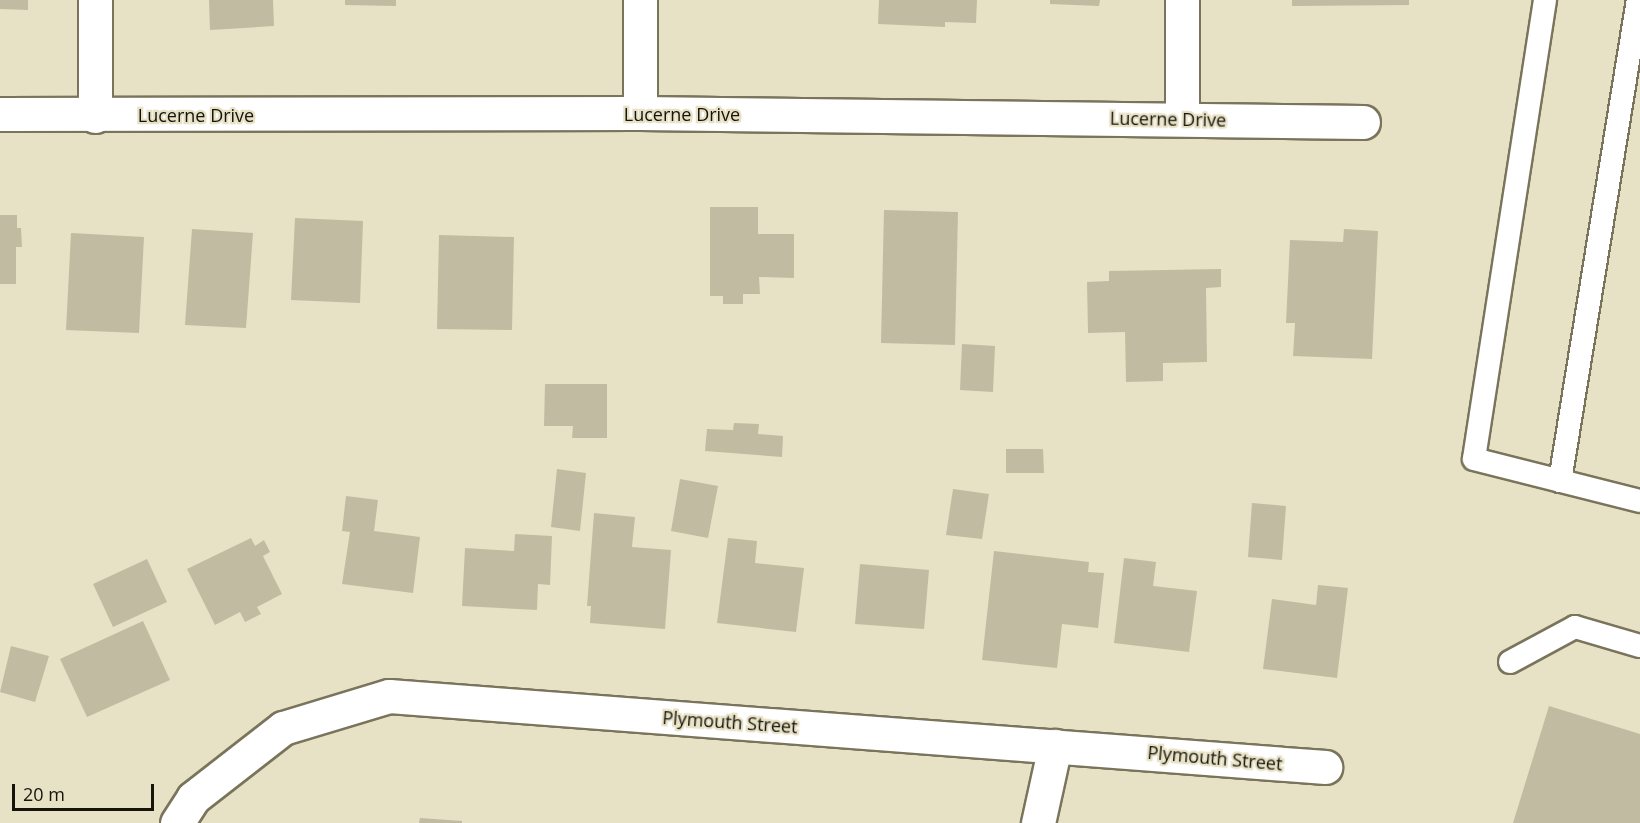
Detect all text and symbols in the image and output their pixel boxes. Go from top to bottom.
street label: Lucerne Drive [624,103,740,125]
street label: Lucerne Drive [138,104,254,126]
street label: Lucerne Drive [1110,107,1226,131]
street label: Plymouth Street [662,707,798,737]
street label: Plymouth Street [1147,741,1283,775]
scale bar [15,772,158,810]
text: 20 m [23,782,65,806]

